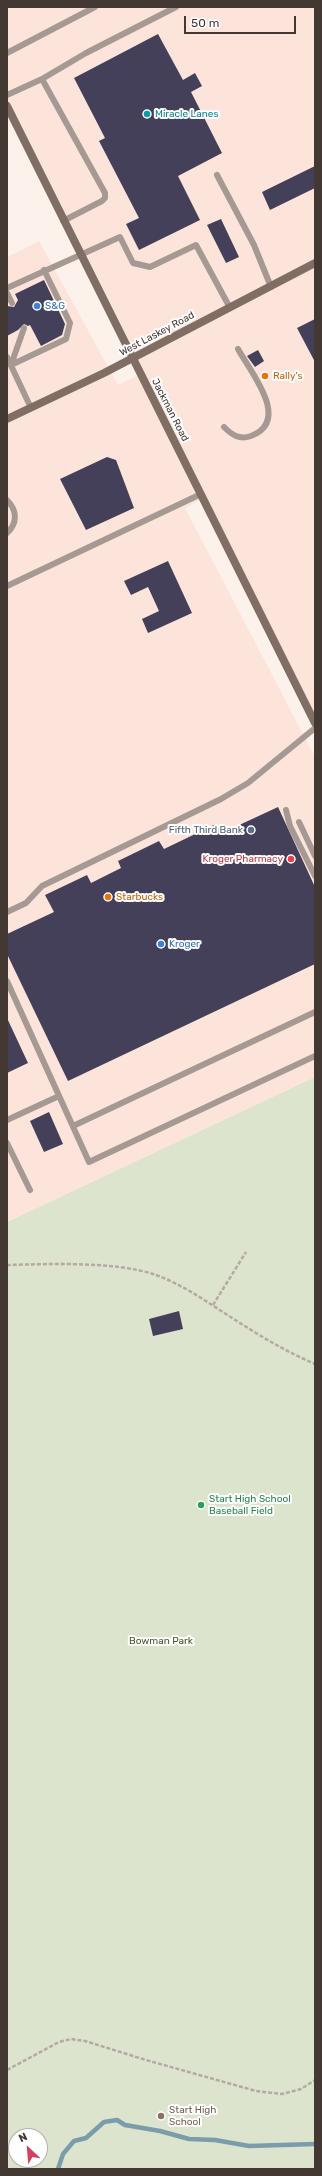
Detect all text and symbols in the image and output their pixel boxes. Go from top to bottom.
scale bar [186,8,298,34]
text: 50 m [191,16,219,30]
place label: Miracle Lanes [155,108,219,120]
marker: Miracle Lanes [142,109,152,119]
place label: S&G [45,300,65,312]
marker: S&G [32,301,42,311]
street label: West Laskey Road [118,309,196,359]
place label: Rally's [273,370,303,382]
marker: Rally's [260,371,270,381]
street label: Jackman Road [149,376,191,444]
place label: Fifth Third Bank [169,824,243,836]
marker: Fifth Third Bank [246,825,256,835]
place label: Kroger Pharmacy [203,853,283,865]
marker: Kroger Pharmacy [286,854,296,864]
place label: Starbucks [116,891,163,903]
marker: Starbucks [103,892,113,902]
place label: Kroger [169,938,200,950]
marker: Kroger [156,939,166,949]
place label: Start High School Baseball Field [209,1493,291,1516]
marker: Start High School Baseball Field [196,1500,206,1510]
park label: Bowman Park [129,1635,193,1647]
place label: Start High School [169,2104,216,2128]
marker: Start High School [156,2111,166,2121]
north arrow [8,2128,48,2168]
text: N [17,2130,29,2145]

